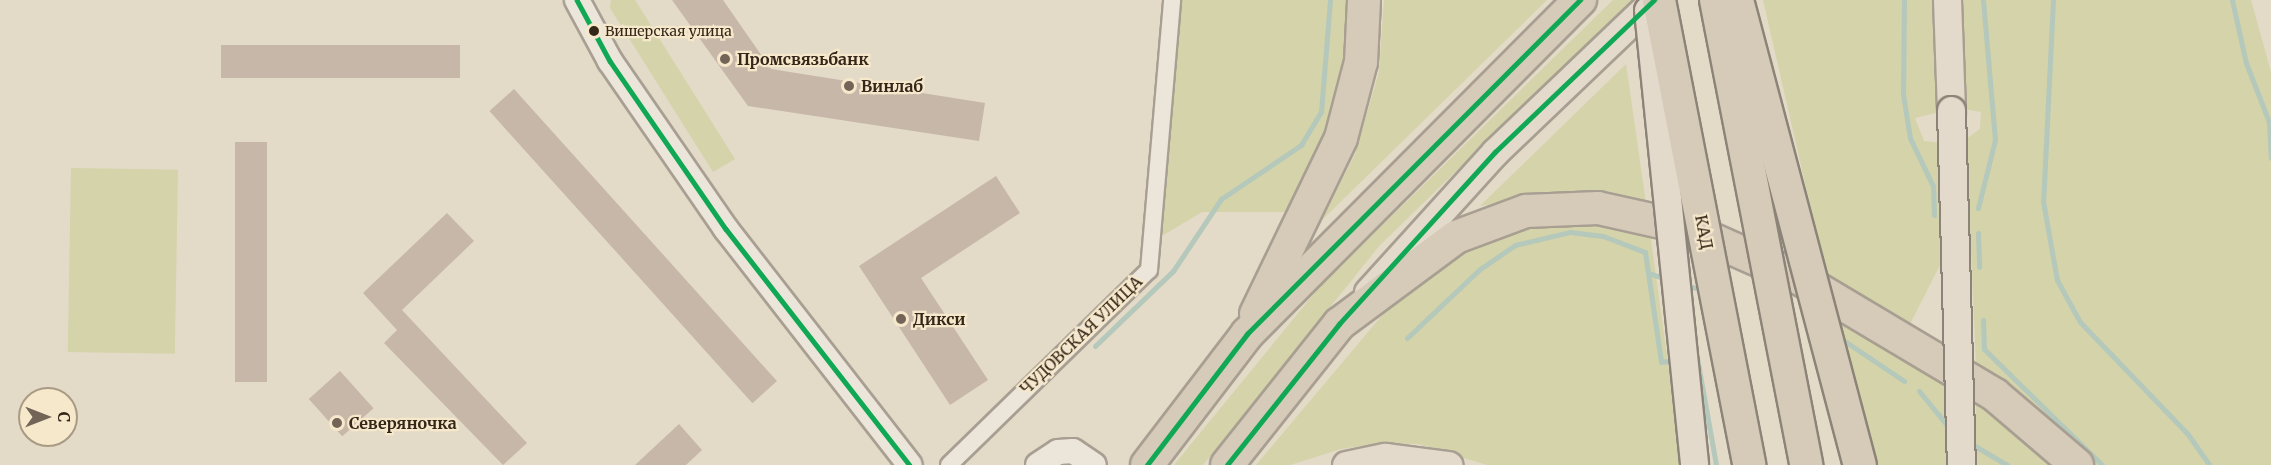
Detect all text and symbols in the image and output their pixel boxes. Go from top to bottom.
place label: Вишерская улица [605,23,732,39]
marker: Вишерская улица [588,25,600,37]
place label: Промсвязьбанк [737,49,869,69]
marker: Промсвязьбанк [718,52,732,66]
place label: Винлаб [861,76,923,96]
marker: Винлаб [842,79,856,93]
street label: КАД [1691,213,1717,251]
street label: ЧУДОВСКАЯ УЛИЦА [1016,272,1146,398]
place label: Дикси [913,309,966,329]
marker: Дикси [894,312,908,326]
north arrow [18,387,78,447]
text: С [54,412,74,422]
place label: Северяночка [349,413,457,433]
marker: Северяночка [330,416,344,430]

